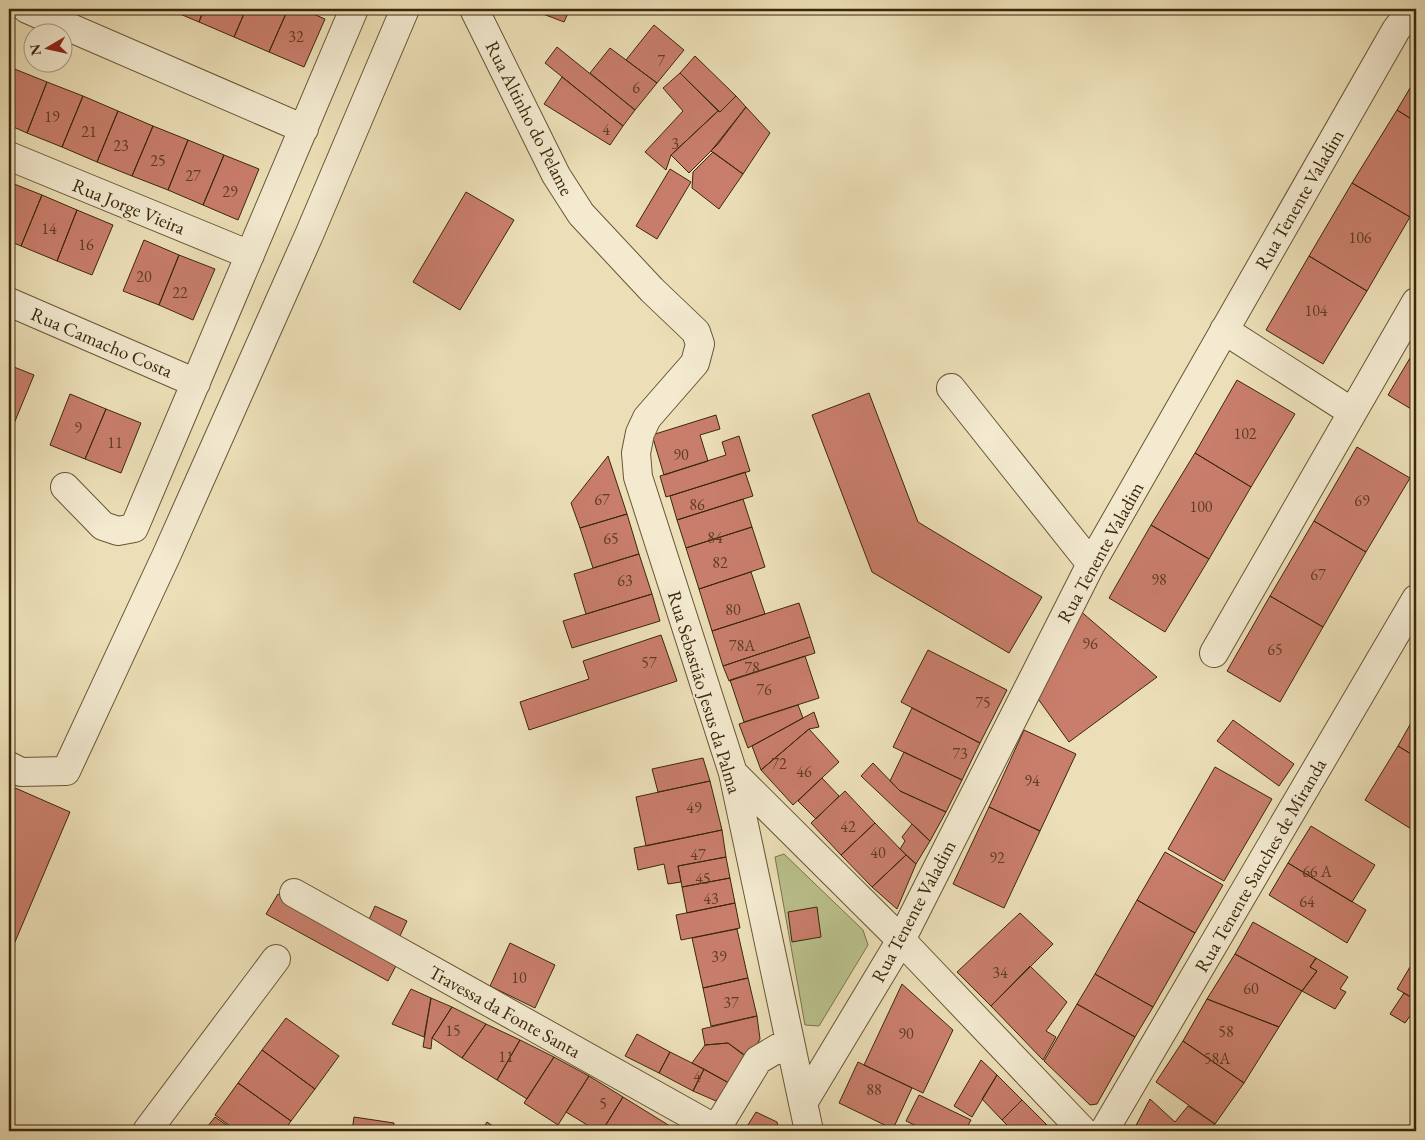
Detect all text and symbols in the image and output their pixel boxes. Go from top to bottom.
north arrow [22,22,72,72]
house number: 32 [288,26,304,47]
street label: Rua Altinho do Pelame [480,37,579,200]
text: N [25,42,45,57]
house number: 7 [657,50,665,71]
house number: 6 [632,77,640,98]
house number: 19 [44,106,60,127]
house number: 4 [602,119,610,140]
house number: 21 [81,121,97,142]
street label: Rua Tenente Valadim [1249,125,1350,274]
house number: 3 [671,133,679,154]
house number: 23 [113,135,129,156]
house number: 25 [150,150,166,171]
house number: 27 [185,165,201,186]
street label: Rua Jorge Vieira [69,172,189,241]
house number: 29 [222,181,238,202]
house number: 14 [41,218,57,239]
house number: 106 [1348,227,1372,248]
house number: 16 [78,234,94,255]
house number: 20 [136,266,152,287]
house number: 22 [172,282,188,303]
house number: 104 [1304,300,1328,321]
street label: Rua Camacho Costa [27,301,177,384]
house number: 9 [74,417,82,438]
house number: 102 [1233,423,1257,444]
house number: 11 [107,432,123,453]
house number: 90 [673,444,689,465]
street label: Rua Tenente Valadim [1051,477,1150,627]
house number: 67 [594,489,610,510]
house number: 69 [1354,490,1370,511]
house number: 86 [689,494,705,515]
house number: 100 [1189,496,1213,517]
house number: 84 [707,527,723,548]
house number: 65 [603,528,619,549]
house number: 82 [712,552,728,573]
house number: 67 [1310,564,1326,585]
house number: 98 [1151,569,1167,590]
house number: 63 [617,570,633,591]
street label: Rua Sebastião Jesus da Palma [662,588,747,797]
house number: 80 [725,599,741,620]
house number: 96 [1082,633,1098,654]
house number: 78A [729,635,756,656]
house number: 65 [1267,639,1283,660]
house number: 57 [641,652,657,673]
house number: 78 [744,657,760,678]
house number: 76 [756,679,772,700]
house number: 75 [975,692,991,713]
house number: 73 [952,743,968,764]
house number: 72 [771,753,787,774]
street label: Rua Tenente Sanches de Miranda [1189,754,1332,977]
house number: 46 [796,761,812,782]
house number: 94 [1024,770,1040,791]
house number: 49 [686,797,702,818]
house number: 42 [840,816,856,837]
street label: Rua Tenente Valadim [865,836,962,987]
house number: 40 [870,842,886,863]
house number: 47 [690,844,706,865]
house number: 92 [989,847,1005,868]
house number: 66 A [1302,861,1333,882]
house number: 45 [695,868,711,889]
house number: 43 [703,888,719,909]
house number: 64 [1299,891,1315,912]
house number: 39 [711,946,727,967]
street label: Travessa da Fonte Santa [424,959,586,1064]
house number: 34 [992,962,1008,983]
house number: 10 [511,967,527,988]
house number: 60 [1243,978,1259,999]
house number: 37 [723,992,739,1013]
house number: 15 [445,1020,461,1041]
house number: 58 [1218,1021,1234,1042]
house number: 90 [898,1023,914,1044]
house number: 11 [498,1046,514,1067]
house number: 58A [1204,1048,1231,1069]
house number: 4 [693,1066,701,1087]
house number: 88 [866,1079,882,1100]
house number: 5 [599,1093,607,1114]

